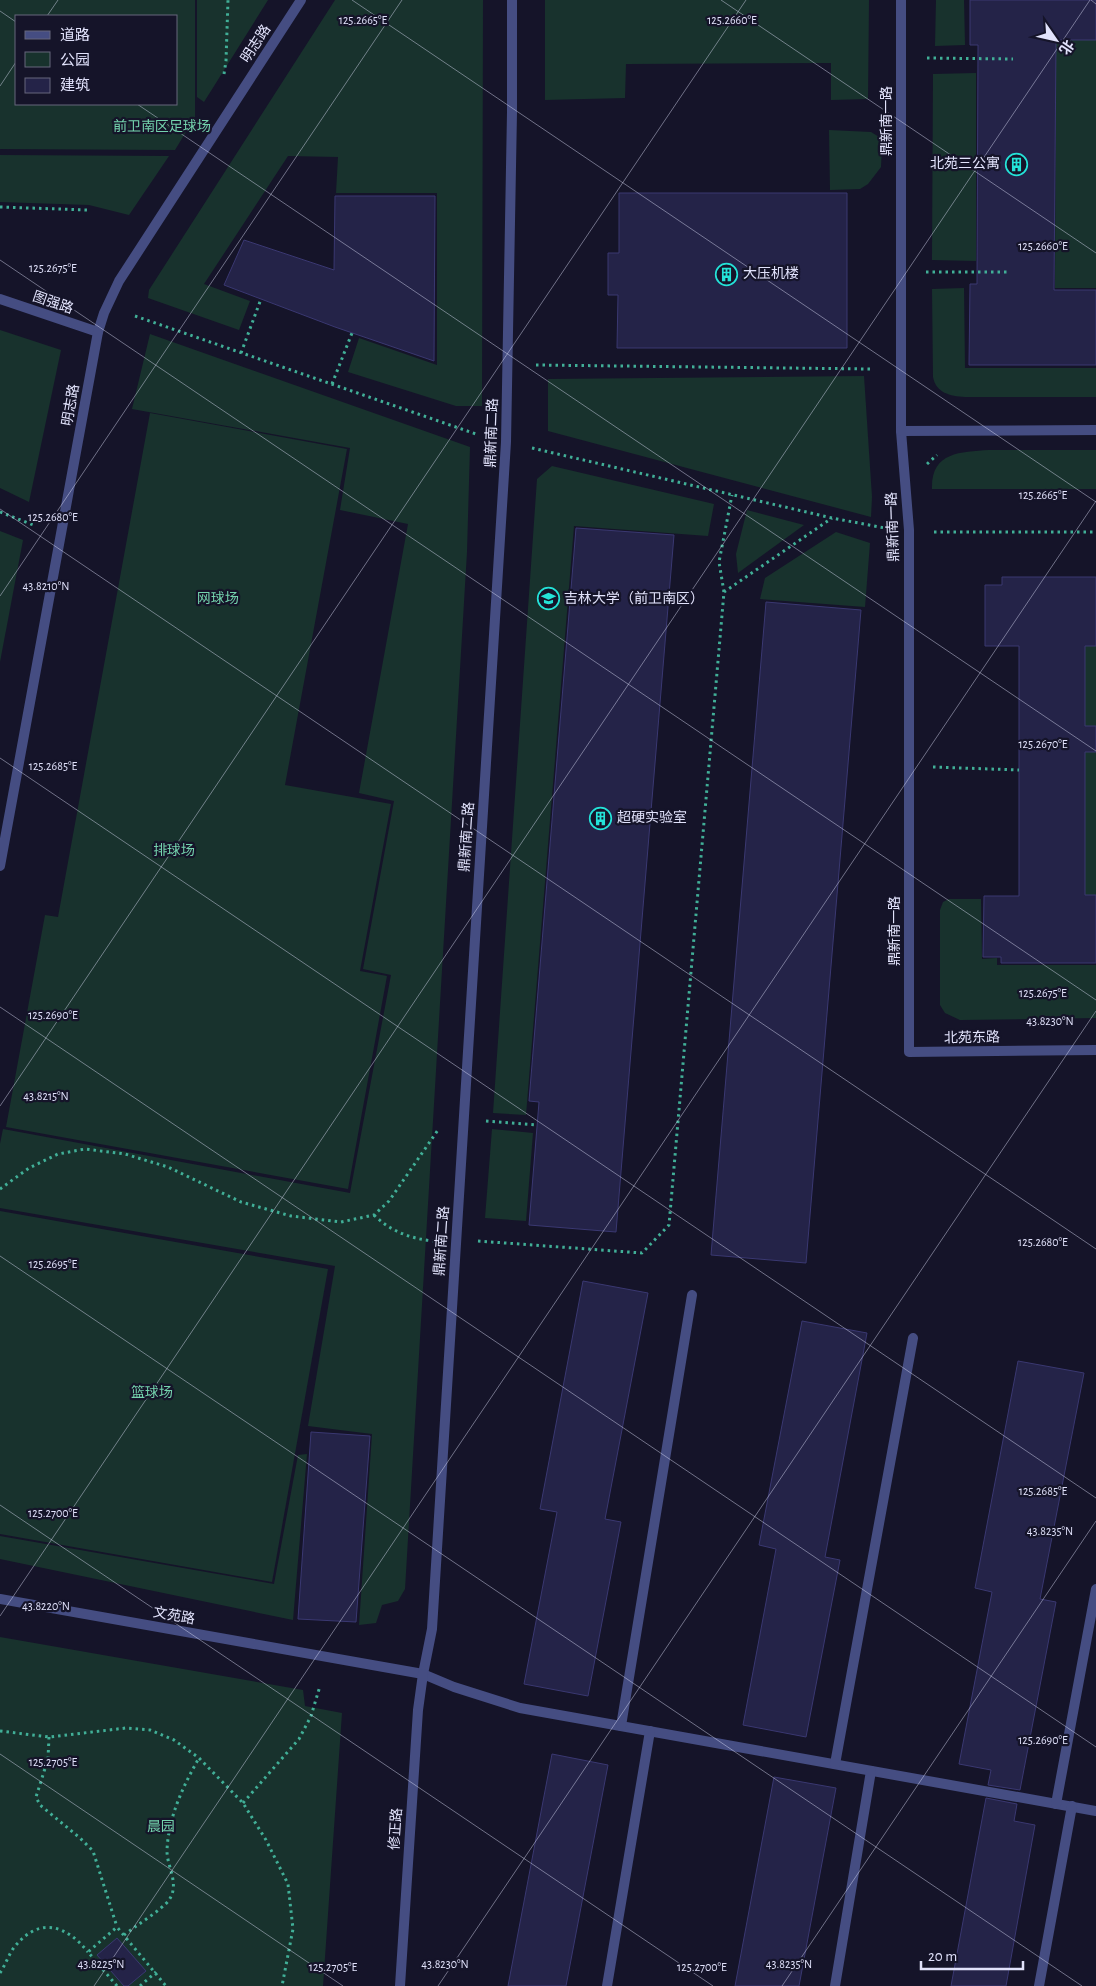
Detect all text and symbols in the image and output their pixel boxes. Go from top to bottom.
text: 125.2665°E [339,14,387,26]
text: 125.2660°E [707,14,757,26]
legend [15,15,178,105]
north arrow [1031,15,1081,65]
street label: 明志路 [238,22,273,65]
text: 道路 [60,27,90,43]
text: 北 [1056,37,1076,57]
text: 公园 [60,52,90,68]
text: 建筑 [60,77,90,93]
street label: 鼎新南一路 [879,86,894,156]
park label: 前卫南区足球场 [113,118,211,134]
building icon: 北苑三公寓 [1004,152,1028,176]
place label: 北苑三公寓 [930,155,1000,171]
text: 125.2660°E [1018,240,1068,252]
text: 125.2675°E [29,262,77,274]
building icon: 大压机楼 [715,262,739,286]
place label: 大压机楼 [743,266,799,281]
street label: 图强路 [31,289,75,316]
street label: 明志路 [59,383,82,427]
street label: 鼎新南二路 [483,398,500,468]
text: 125.2665°E [1019,489,1067,501]
street label: 鼎新南一路 [884,492,901,562]
text: 125.2680°E [28,511,78,523]
text: 43.8210°N [23,580,69,592]
school or university icon: 吉林大学（前卫南区） [536,587,560,611]
place label: 吉林大学（前卫南区） [564,590,704,606]
park label: 网球场 [197,591,239,606]
text: 125.2670°E [1018,738,1068,750]
text: 125.2685°E [29,760,77,772]
street label: 鼎新南二路 [457,802,476,872]
building icon: 超硬实验室 [589,806,613,830]
place label: 超硬实验室 [617,809,687,825]
park label: 排球场 [153,843,195,858]
street label: 鼎新南一路 [887,896,902,966]
text: 125.2675°E [1019,987,1067,999]
text: 125.2690°E [28,1009,78,1021]
text: 43.8230°N [1026,1015,1074,1027]
street label: 北苑东路 [944,1029,1000,1045]
text: 43.8215°N [23,1090,69,1102]
street label: 鼎新南二路 [432,1206,451,1276]
text: 125.2680°E [1018,1236,1068,1248]
text: 125.2695°E [29,1258,77,1270]
park label: 篮球场 [131,1385,173,1400]
text: 125.2685°E [1019,1485,1067,1497]
text: 125.2700°E [28,1507,78,1519]
text: 43.8235°N [1027,1525,1073,1537]
text: 43.8220°N [22,1600,70,1612]
street label: 文苑路 [152,1604,196,1627]
text: 125.2690°E [1018,1734,1068,1746]
text: 125.2705°E [29,1756,77,1768]
street label: 修正路 [387,1807,404,1850]
park label: 晨园 [147,1820,175,1834]
scale bar [921,1938,1024,1970]
text: 20 m [928,1949,957,1964]
text: 43.8225°N [78,1958,124,1970]
text: 43.8230°N [421,1958,469,1970]
text: 43.8235°N [766,1958,812,1970]
text: 125.2705°E [309,1961,357,1973]
text: 125.2700°E [677,1961,727,1973]

